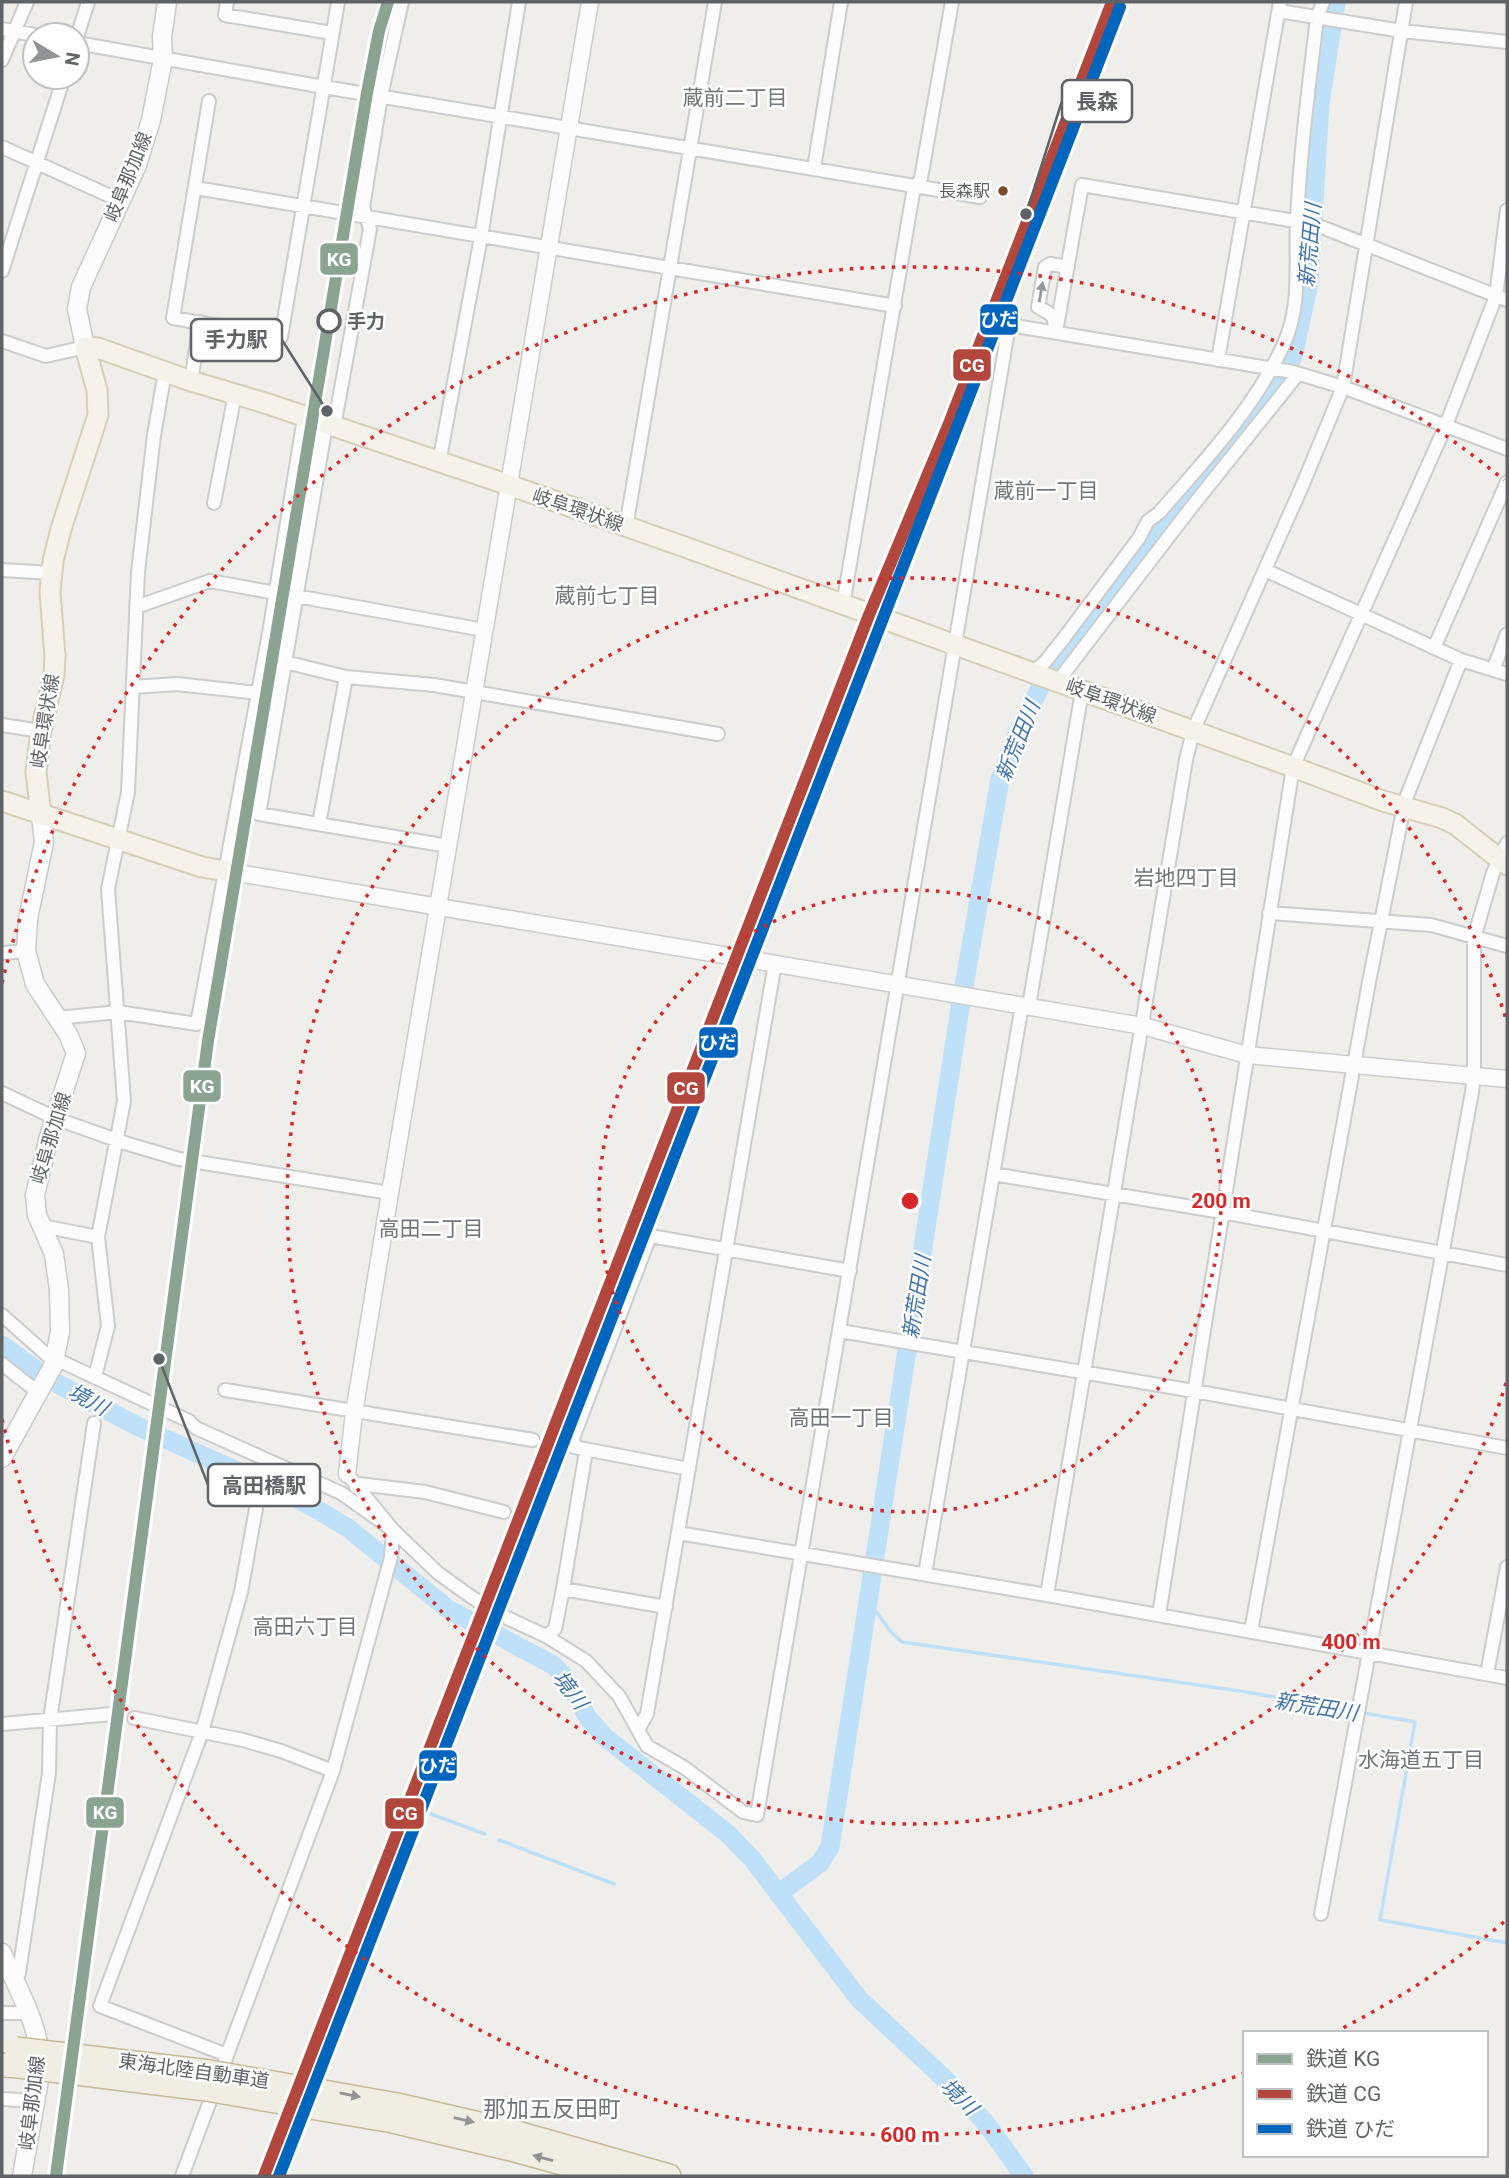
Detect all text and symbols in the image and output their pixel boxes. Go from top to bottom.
north arrow [21,21,91,91]
text: N [60,50,85,67]
callout: 長森 [1062,80,1132,122]
district label: 蔵前二丁目 [683,86,788,110]
text: 長森 [1076,90,1118,114]
street label: 岐阜那加線 [100,129,156,225]
place label: 長森駅 [939,181,990,201]
marker: 長森駅 [996,184,1010,198]
water label: 新荒田川 [1294,200,1326,288]
line badge: KG [319,242,359,276]
text: KG [327,248,351,271]
one-way arrow [1035,281,1046,303]
line badge: ひだ [979,303,1019,336]
text: ひだ [980,308,1018,331]
marker: 手力 [317,309,341,333]
place label: 手力 [347,310,385,333]
callout: 手力駅 [191,319,282,361]
text: 手力駅 [205,328,268,352]
line badge: CG [952,348,992,382]
text: CG [959,354,985,377]
district label: 蔵前一丁目 [994,479,1099,503]
street label: 岐阜環状線 [529,484,627,536]
district label: 蔵前七丁目 [555,584,660,608]
street label: 岐阜環状線 [26,672,64,770]
street label: 岐阜環状線 [1062,674,1160,728]
water label: 新荒田川 [991,696,1046,784]
district label: 岩地四丁目 [1134,866,1239,890]
line badge: ひだ [698,1026,739,1059]
text: ひだ [699,1031,737,1054]
line badge: KG [182,1069,222,1103]
line badge: CG [666,1071,706,1105]
text: KG [190,1075,214,1098]
text: CG [673,1077,699,1100]
street label: 岐阜那加線 [26,1089,76,1187]
centre of rings [898,1189,922,1213]
text: 200 m [1191,1189,1251,1213]
district label: 高田二丁目 [379,1217,484,1241]
water label: 新荒田川 [899,1252,936,1340]
water label: 境川 [64,1380,114,1421]
district label: 高田一丁目 [789,1406,894,1430]
callout: 高田橋駅 [208,1464,320,1506]
text: 高田橋駅 [222,1474,306,1498]
district label: 高田六丁目 [253,1615,358,1639]
text: 400 m [1321,1630,1381,1654]
water label: 境川 [548,1666,593,1716]
water label: 新荒田川 [1273,1689,1361,1726]
district label: 水海道五丁目 [1358,1748,1484,1772]
line badge: ひだ [418,1749,458,1782]
text: ひだ [419,1754,457,1777]
line badge: KG [85,1796,125,1829]
line badge: CG [384,1797,425,1830]
text: KG [93,1801,117,1824]
text: CG [392,1802,418,1825]
legend [1243,2031,1488,2157]
text: 鉄道 KG [1306,2047,1380,2071]
street label: 東海北陸自動車道 [117,2049,271,2093]
street label: 岐阜那加線 [15,2054,49,2152]
water label: 境川 [936,2074,984,2122]
text: 鉄道 CG [1306,2082,1381,2106]
one-way arrow [339,2090,361,2101]
district label: 那加五反田町 [483,2096,621,2123]
one-way arrow [453,2115,475,2126]
text: 鉄道 ひだ [1306,2117,1395,2141]
text: 600 m [880,2123,940,2147]
one-way arrow [532,2152,554,2163]

